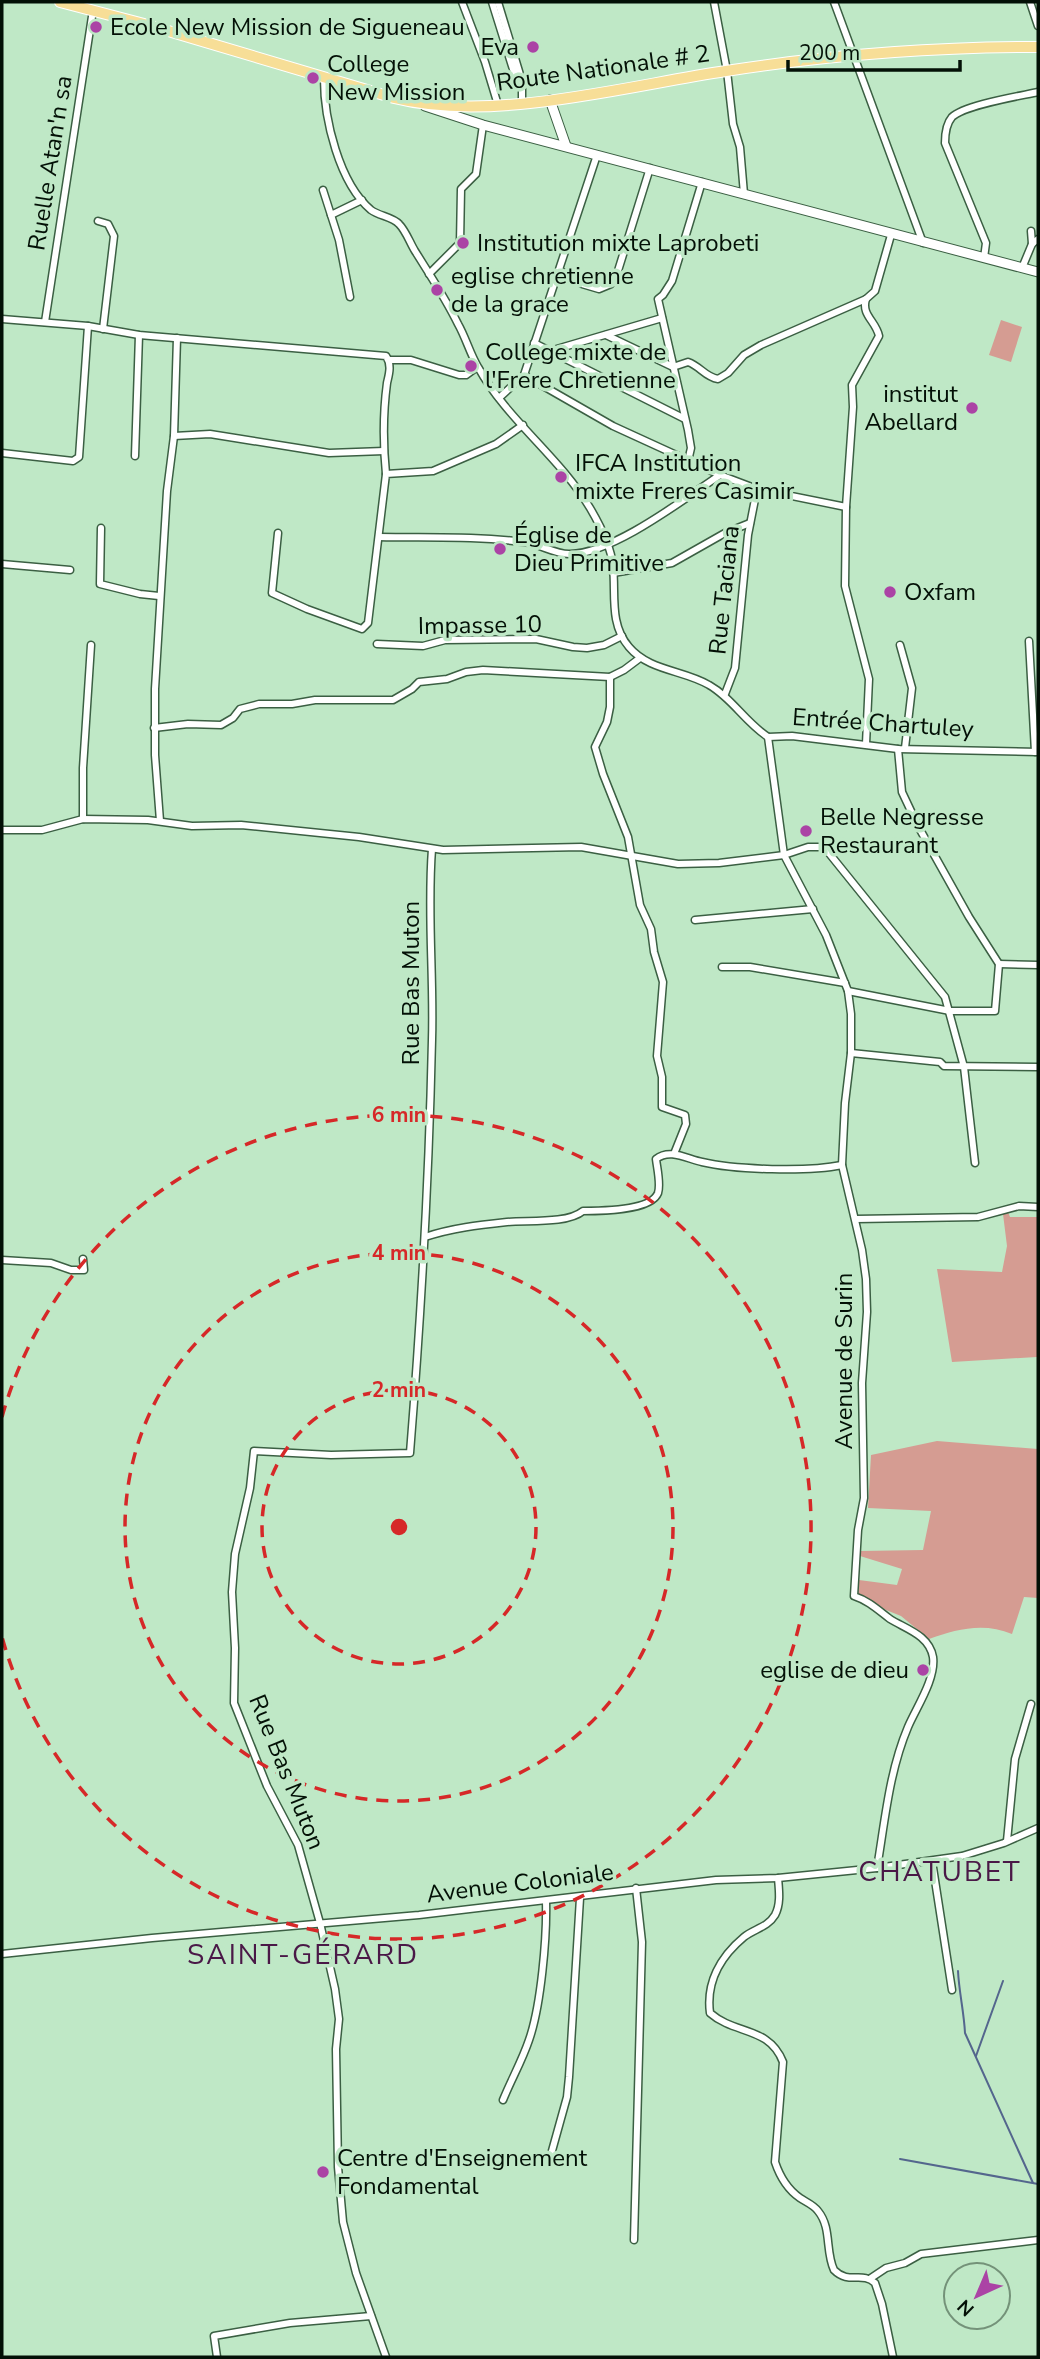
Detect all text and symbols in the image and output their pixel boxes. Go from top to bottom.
place label: Ecole New Mission de Sigueneau [110,11,465,43]
marker: Ecole New Mission de Sigueneau [88,19,104,35]
scale bar [788,28,960,72]
place label: Eva [480,31,519,63]
street label: Route Nationale # 2 [494,37,712,99]
marker: Eva [525,39,541,55]
text: 200 m [799,39,860,67]
place label: College New Mission [327,48,465,108]
marker: College New Mission [305,70,321,86]
street label: Ruelle Atan'n sa [20,73,80,253]
place label: Institution mixte Laprobeti [477,227,759,259]
marker: Institution mixte Laprobeti [455,235,471,251]
place label: eglise chretienne de la grace [451,260,634,320]
marker: eglise chretienne de la grace [429,282,445,298]
place label: College mixte de l'Frere Chretienne [485,336,676,396]
marker: College mixte de l'Frere Chretienne [463,358,479,374]
place label: institut Abellard [864,378,959,438]
marker: institut Abellard [964,400,980,416]
place label: IFCA Institution mixte Freres Casimir [575,447,795,507]
marker: IFCA Institution mixte Freres Casimir [553,469,569,485]
place label: Église de Dieu Primitive [514,519,664,579]
street label: Rue Taciana [701,524,747,656]
marker: Église de Dieu Primitive [492,541,508,557]
place label: Oxfam [904,576,976,608]
marker: Oxfam [882,584,898,600]
street label: Impasse 10 [418,608,542,642]
street label: Entrée Chartuley [791,701,975,745]
place label: Belle Negresse Restaurant [820,801,984,861]
marker: Belle Negresse Restaurant [798,823,814,839]
street label: Rue Bas Muton [395,901,427,1065]
text: 6 min [372,1101,426,1129]
text: 4 min [372,1239,426,1267]
street label: Avenue de Surin [828,1273,860,1449]
text: 2 min [372,1376,426,1404]
centre of rings [387,1515,411,1539]
place label: eglise de dieu [760,1654,909,1686]
marker: eglise de dieu [915,1662,931,1678]
street label: Rue Bas Muton [241,1690,333,1854]
district label: CHATUBET [858,1853,1022,1891]
street label: Avenue Coloniale [424,1856,616,1910]
district label: SAINT-GÉRARD [187,1936,419,1974]
place label: Centre d'Enseignement Fondamental [337,2142,588,2202]
marker: Centre d'Enseignement Fondamental [315,2164,331,2180]
north arrow [942,2261,1012,2331]
text: N [952,2293,980,2322]

